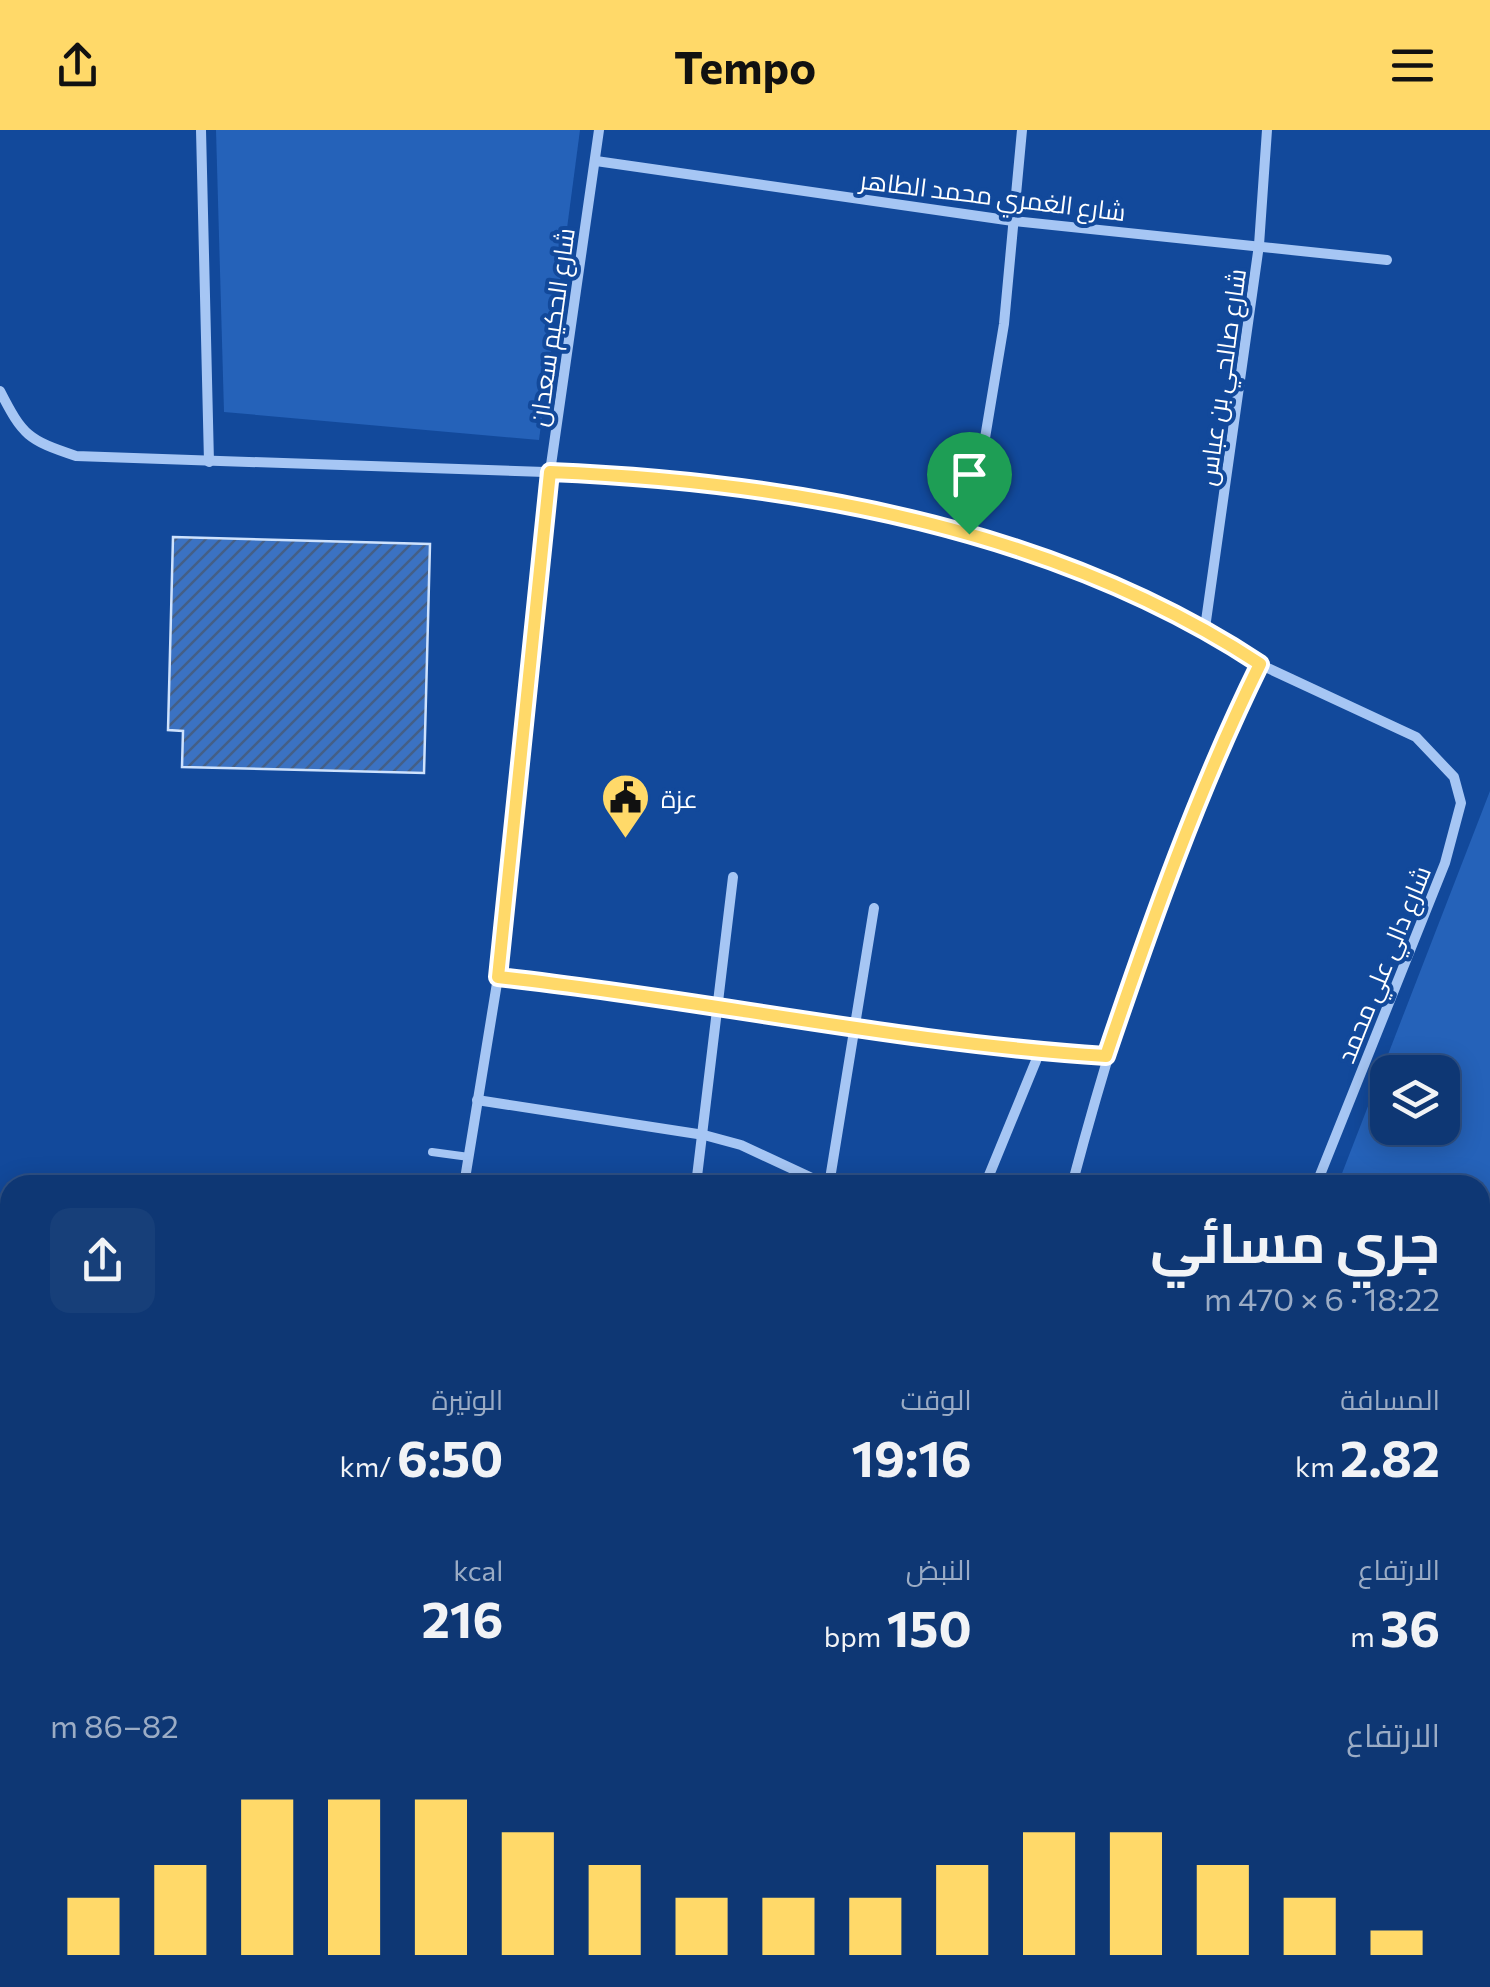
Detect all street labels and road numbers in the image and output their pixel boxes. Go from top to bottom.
street label: شارع الغمري محمد الطاهر [856,164,1128,232]
street label: شارع الحكيم سعدان [522,226,584,429]
street label: شارع صالحي بن عباس [1191,267,1257,488]
street label: شارع دالي علي محمد [1330,861,1442,1069]

